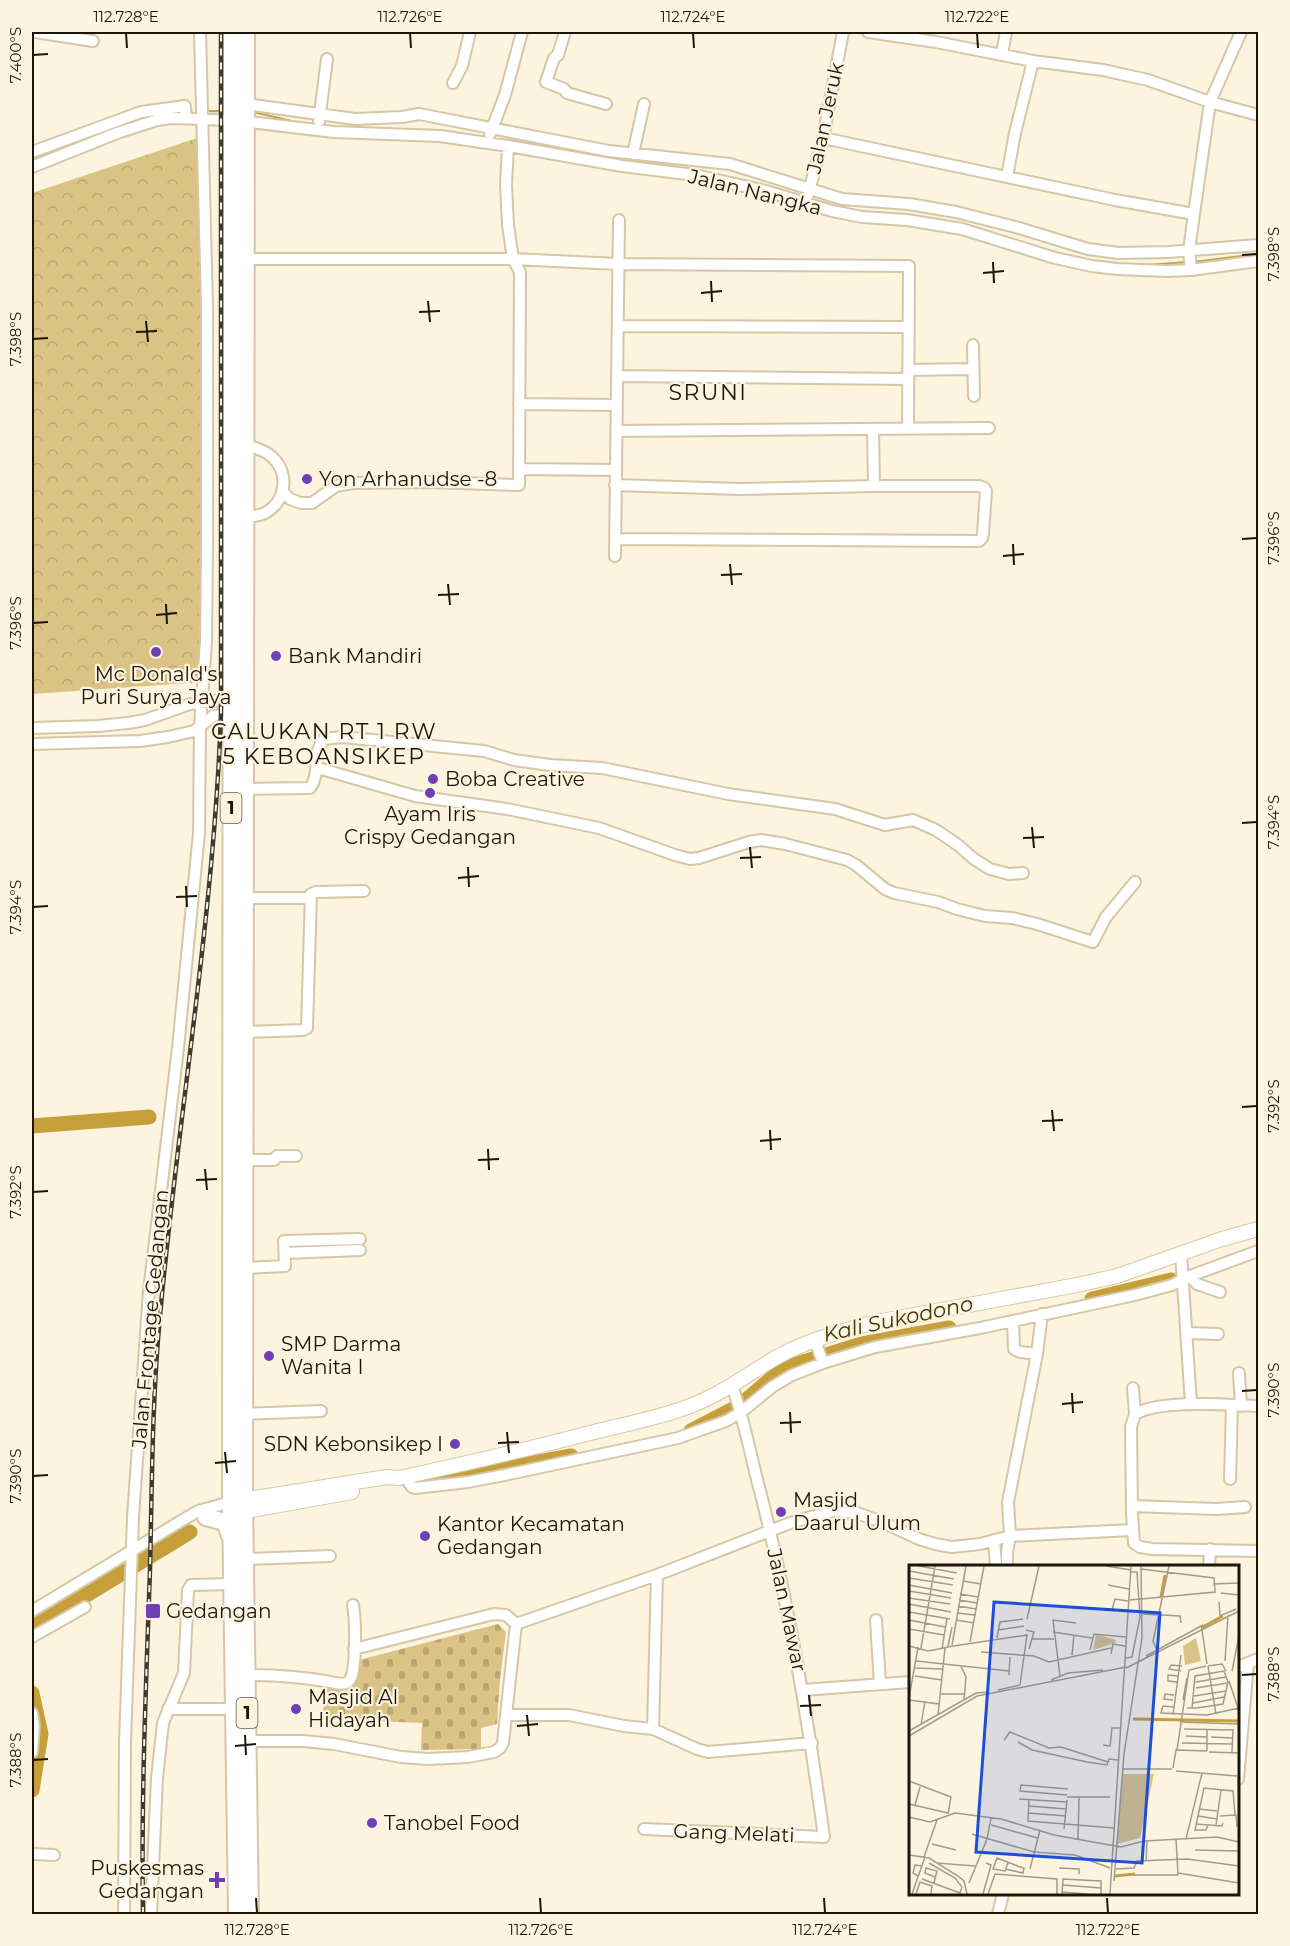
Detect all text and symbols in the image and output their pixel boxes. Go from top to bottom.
text: 112.728°E [93,7,159,26]
text: 112.726°E [378,7,442,26]
text: 112.724°E [660,7,726,26]
text: 112.722°E [945,7,1009,26]
text: 7.400°S [6,27,25,83]
street label: Jalan Jeruk [801,60,849,177]
street label: Jalan Nangka [685,164,824,220]
text: 7.398°S [1264,227,1283,281]
text: 7.398°S [6,312,25,366]
district label: SRUNI [669,379,747,406]
place label: Yon Arhanudse -8 [319,467,497,491]
marker: Yon Arhanudse -8 [300,472,314,486]
text: 7.396°S [1264,511,1283,565]
text: 7.396°S [6,596,25,650]
place label: Bank Mandiri [288,644,422,668]
marker: Mc Donald's Puri Surya Jaya [149,645,163,659]
marker: Bank Mandiri [269,649,283,663]
place label: Mc Donald's Puri Surya Jaya [80,662,232,709]
district label: CALUKAN RT 1 RW 5 KEBOANSIKEP [211,718,437,770]
place label: Boba Creative [445,767,585,791]
marker: Boba Creative [426,772,440,786]
marker: Ayam Iris Crispy Gedangan [423,786,437,800]
road number: 1 [220,793,242,823]
text: 7.394°S [1264,795,1283,849]
place label: Ayam Iris Crispy Gedangan [344,802,516,849]
text: 7.394°S [6,880,25,934]
text: 7.392°S [1264,1079,1283,1133]
text: 7.392°S [6,1165,25,1219]
street label: Jalan Frontage Gedangan [127,1188,173,1451]
water label: Kali Sukodono [821,1290,975,1347]
place label: SMP Darma Wanita I [281,1332,401,1379]
marker: SMP Darma Wanita I [262,1349,276,1363]
text: 7.390°S [1264,1363,1283,1417]
place label: SDN Kebonsikep I [264,1432,443,1456]
marker: SDN Kebonsikep I [448,1437,462,1451]
text: 7.390°S [6,1449,25,1503]
place label: Masjid Daarul Ulum [793,1488,921,1535]
marker: Masjid Daarul Ulum [774,1505,788,1519]
place label: Kantor Kecamatan Gedangan [437,1512,625,1559]
marker: Kantor Kecamatan Gedangan [418,1529,432,1543]
street label: Jalan Mawar [762,1545,812,1674]
inset map [909,1565,1239,1895]
place label: Gedangan [166,1599,271,1623]
marker: Gedangan [144,1602,162,1620]
text: 7.388°S [1264,1647,1283,1701]
place label: Masjid Al Hidayah [308,1685,398,1732]
road number: 1 [236,1698,258,1728]
marker: Masjid Al Hidayah [289,1702,303,1716]
text: 7.388°S [6,1733,25,1787]
place label: Tanobel Food [384,1811,520,1835]
marker: Tanobel Food [365,1816,379,1830]
street label: Gang Melati [673,1819,795,1847]
place label: Puskesmas Gedangan [90,1856,204,1903]
marker: Puskesmas Gedangan [208,1871,226,1889]
text: 112.728°E [224,1920,290,1939]
text: 112.726°E [509,1920,573,1939]
text: 112.724°E [792,1920,858,1939]
text: 112.722°E [1076,1920,1140,1939]

